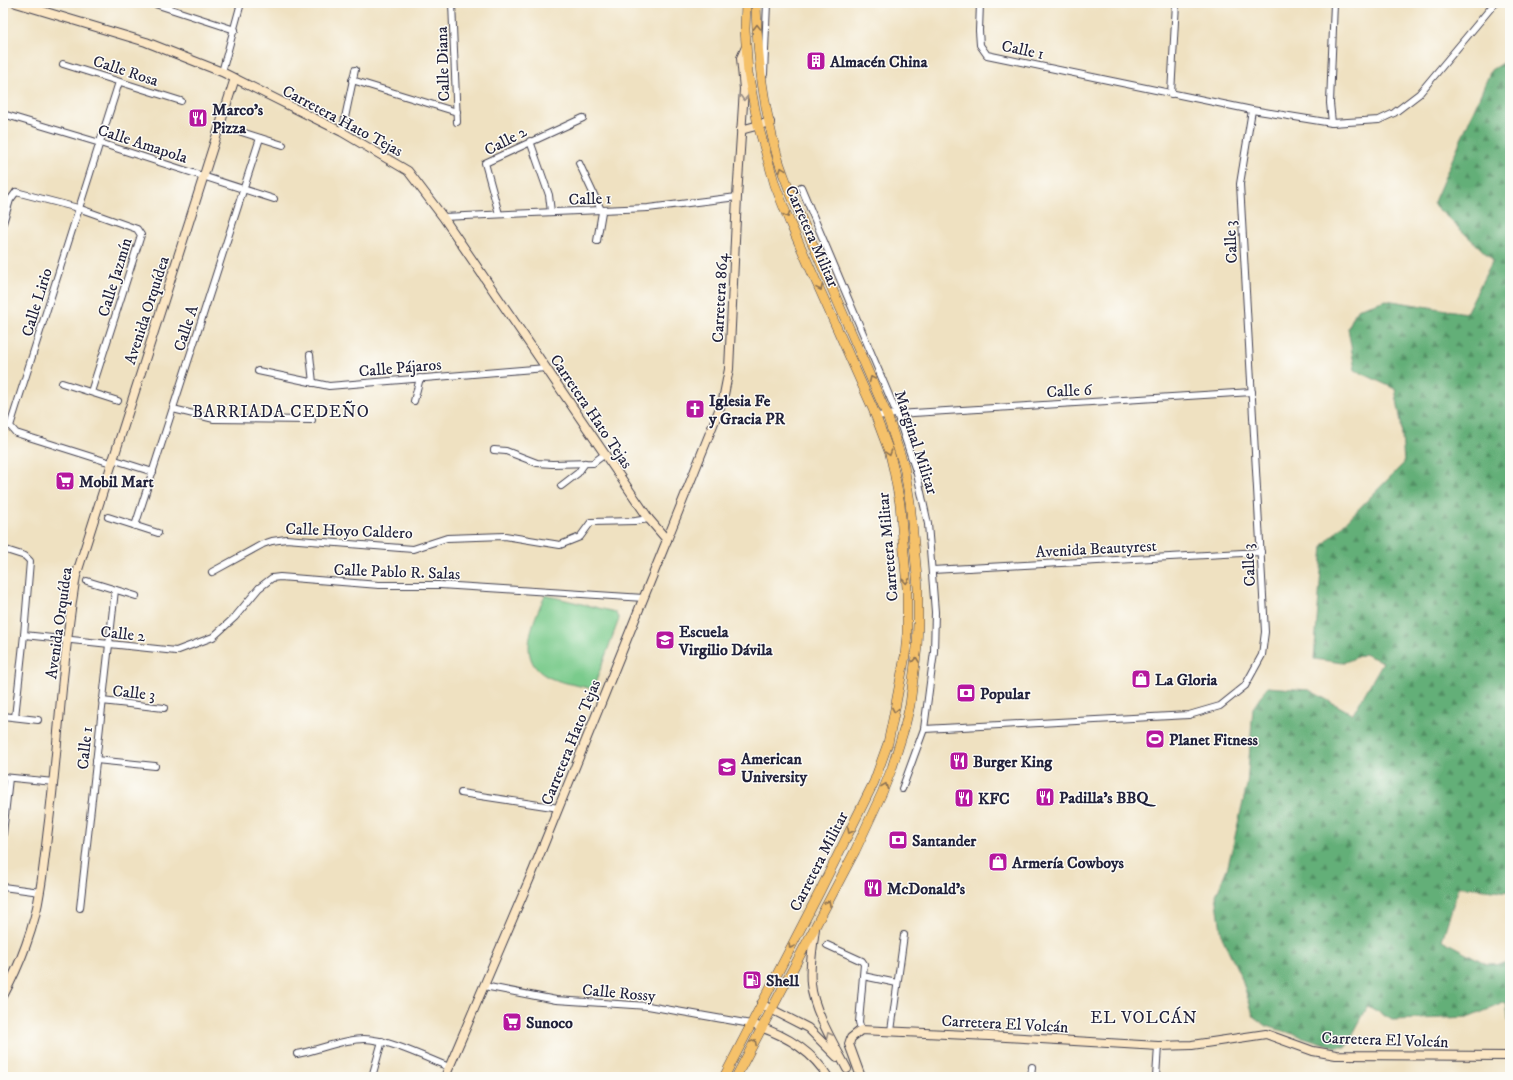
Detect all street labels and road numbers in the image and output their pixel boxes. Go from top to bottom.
street label: Calle Diana [432,26,454,102]
street label: Calle 1 [1000,36,1046,64]
street label: Calle Rosa [90,51,161,91]
street label: Carretera Hato Tejas [279,81,406,161]
street label: Calle Amapola [95,120,190,168]
street label: Calle 2 [481,121,530,160]
street label: Carretera Militar [781,182,843,290]
street label: Calle 1 [568,188,612,210]
street label: Calle 3 [1220,220,1242,264]
street label: Calle Jazmín [94,235,137,319]
street label: Carretera 864 [708,252,732,343]
street label: Avenida Orquídea [120,253,174,367]
street label: Calle Lirio [17,265,57,339]
street label: Calle A [169,302,203,354]
street label: Carretera Hato Tejas [546,351,637,473]
street label: Calle Pájaros [358,354,442,382]
street label: Calle 6 [1046,380,1093,402]
street label: Marginal Militar [890,388,942,497]
street label: Carretera Militar [873,492,903,602]
street label: Calle Hoyo Caldero [285,519,413,543]
street label: Avenida Beautyrest [1035,536,1157,562]
street label: Calle 3 [1238,543,1260,587]
street label: Calle Pablo R. Salas [333,560,461,584]
street label: Avenida Orquídea [41,566,77,680]
street label: Calle 2 [100,622,146,646]
street label: Carretera Hato Tejas [537,677,605,808]
street label: Calle 3 [111,681,156,705]
street label: Calle 1 [73,726,97,770]
street label: Carretera Militar [785,808,853,915]
street label: Calle Rossy [581,980,657,1006]
street label: Carretera El Volcán [941,1011,1070,1037]
street label: Carretera El Volcán [1321,1028,1450,1052]

